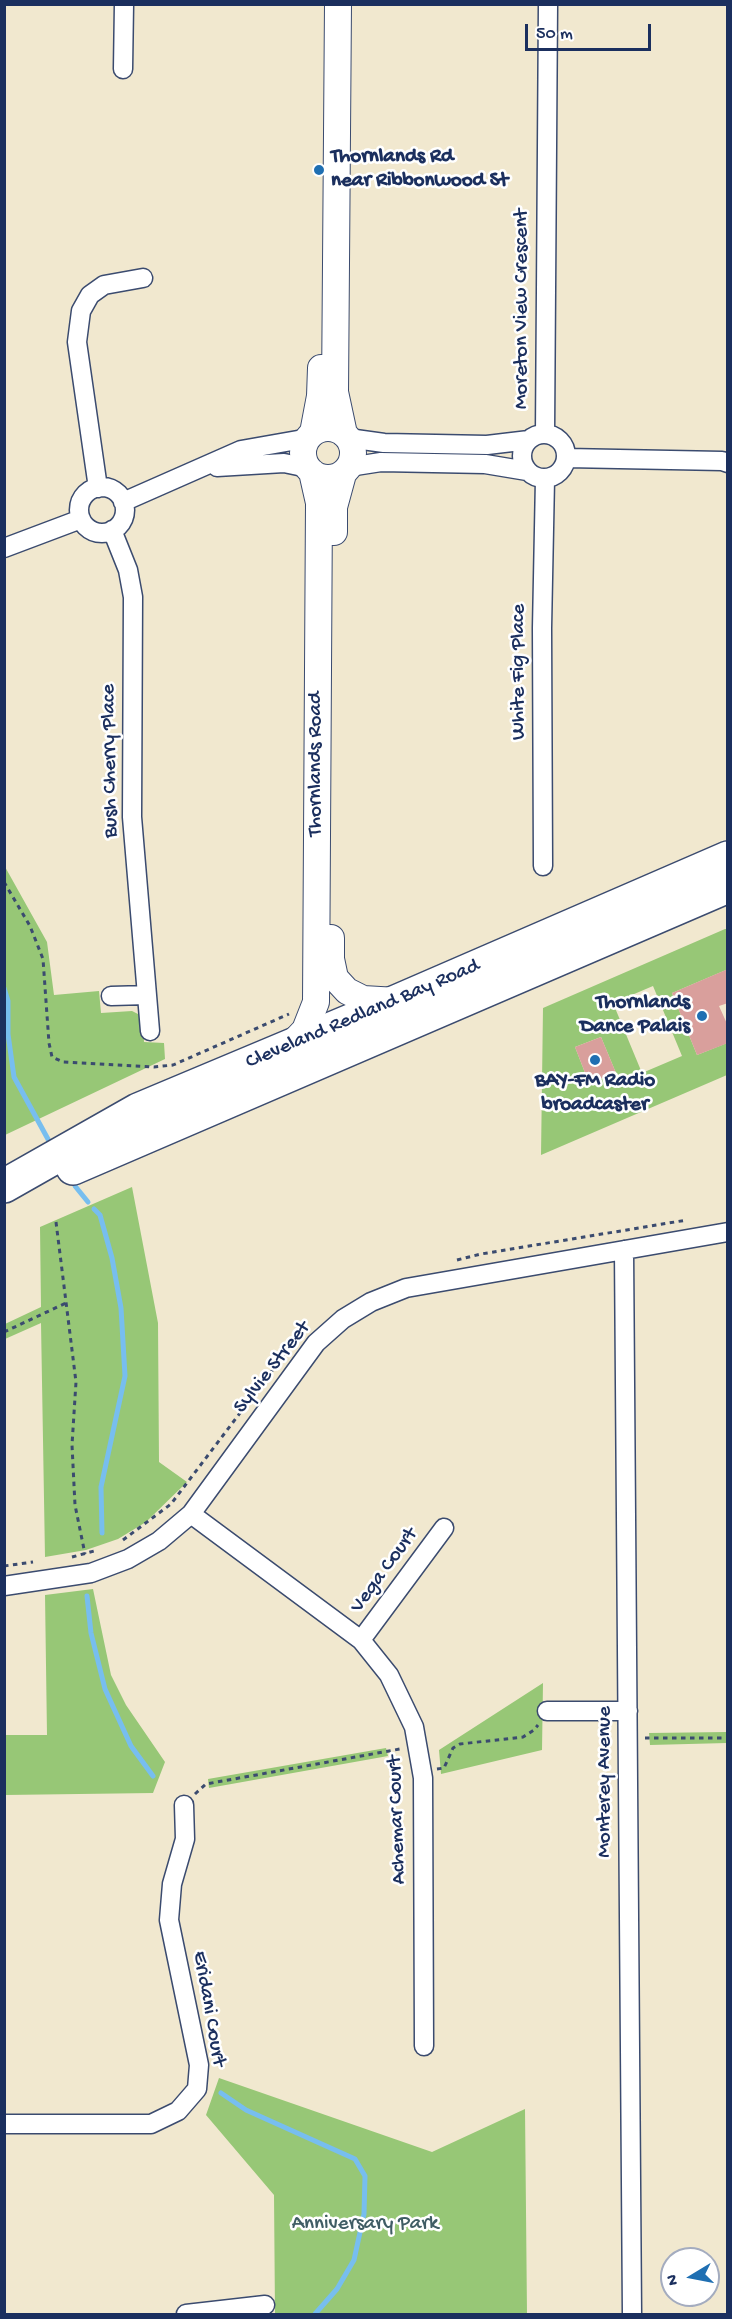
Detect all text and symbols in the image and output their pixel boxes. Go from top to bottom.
scale bar [528,12,654,50]
text: 50 m [536,24,573,45]
place label: Thornlands Rd near Ribbonwood St [331,145,508,195]
marker: Thornlands Rd near Ribbonwood St [312,163,326,177]
street label: Moreton View Crescent [510,209,536,409]
street label: White Fig Place [507,604,533,740]
street label: Bush Cherry Place [97,684,125,838]
street label: Thornlands Road [304,692,330,836]
street label: Cleveland Redland Bay Road [242,954,484,1076]
place label: Thornlands Dance Palais [580,991,690,1041]
marker: Thornlands Dance Palais [695,1009,709,1023]
marker: BAY-FM Radio broadcaster [588,1053,602,1067]
place label: BAY-FM Radio broadcaster [535,1069,655,1119]
street label: Sylvie Street [229,1317,317,1419]
street label: Vega Court [346,1523,424,1619]
street label: Monterey Avenue [593,1706,619,1858]
street label: Achemar Court [383,1755,413,1885]
street label: Eridani Court [185,1949,231,2069]
park label: Anniversary Park [292,2212,438,2238]
north arrow [660,2247,720,2307]
text: N [663,2273,684,2287]

